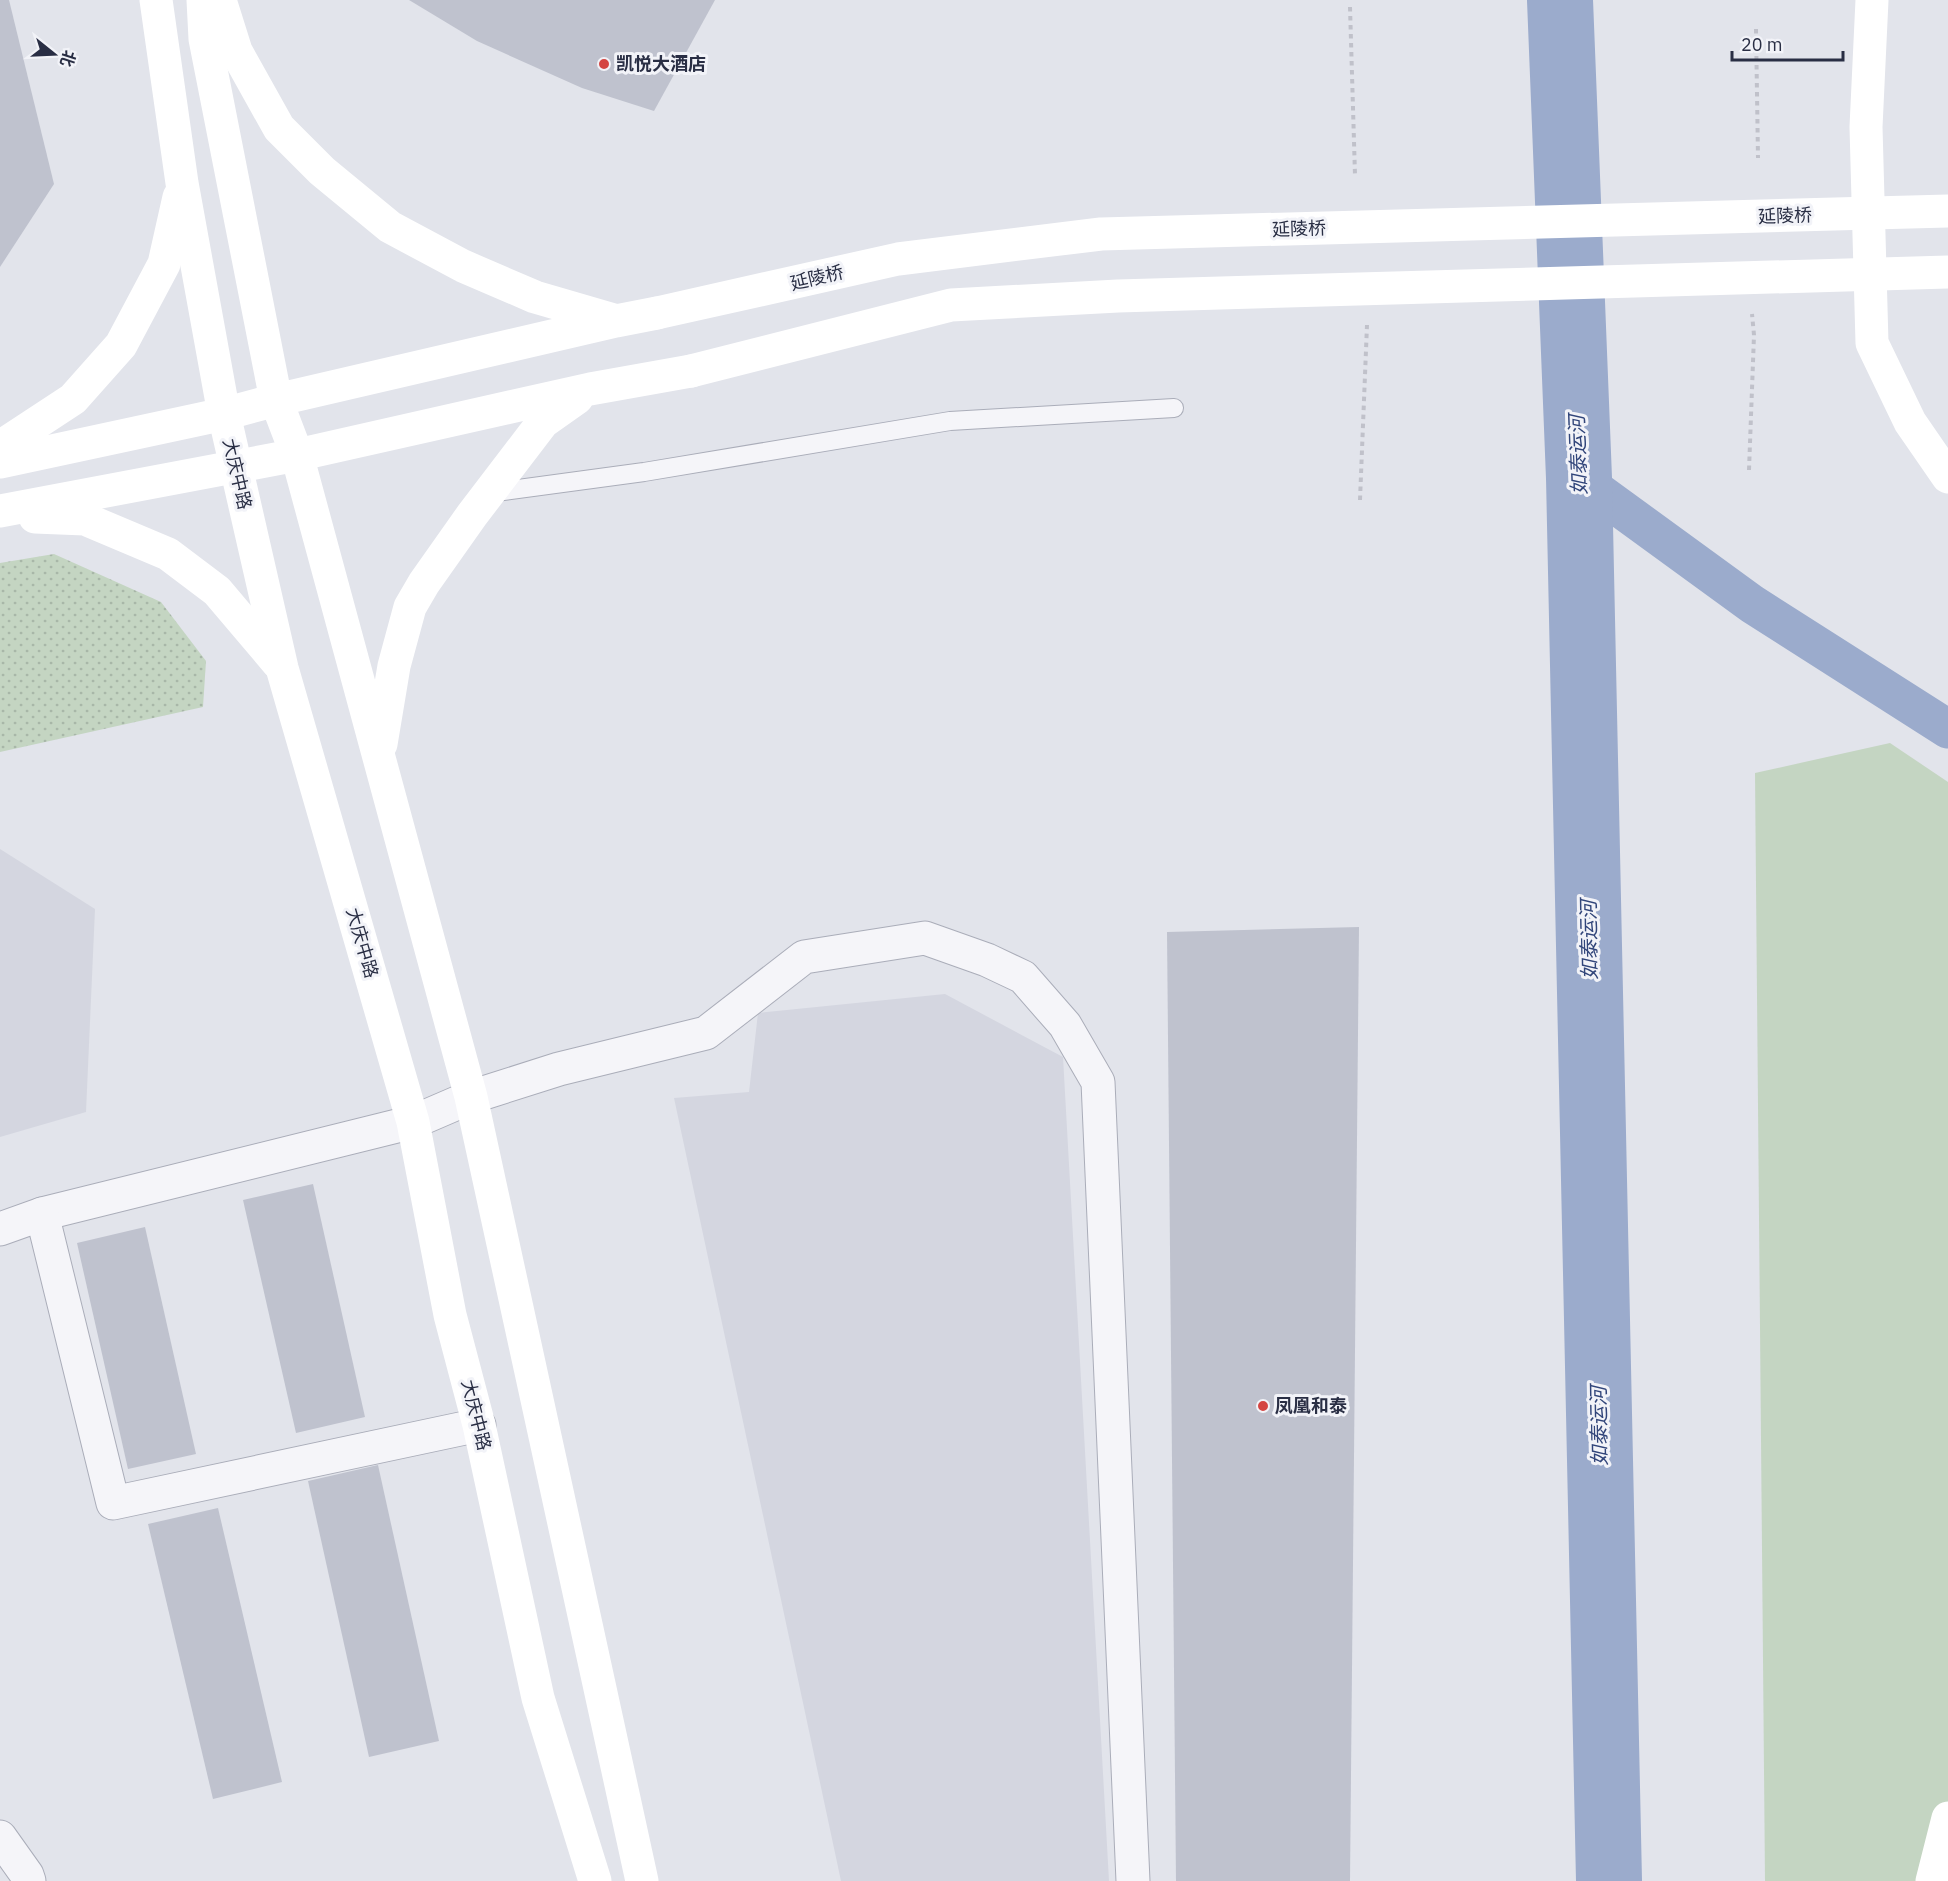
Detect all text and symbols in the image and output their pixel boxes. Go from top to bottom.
north arrow [24,24,84,84]
scale bar [1732,24,1843,62]
text: 20 m [1741,33,1783,56]
text: 北 [56,48,80,69]
place label: 凯悦大酒店 [616,52,706,75]
marker: 凯悦大酒店 [597,57,611,71]
street label: 延陵桥 [1758,203,1812,228]
street label: 延陵桥 [1272,216,1326,241]
street label: 延陵桥 [788,260,846,295]
water label: 如泰运河 [1562,411,1592,495]
street label: 大庆中路 [218,436,257,512]
water label: 如泰运河 [1574,896,1603,980]
street label: 大庆中路 [342,905,383,981]
street label: 大庆中路 [457,1377,496,1453]
water label: 如泰运河 [1584,1382,1613,1466]
place label: 凤凰和泰 [1275,1394,1347,1417]
marker: 凤凰和泰 [1256,1399,1270,1413]

